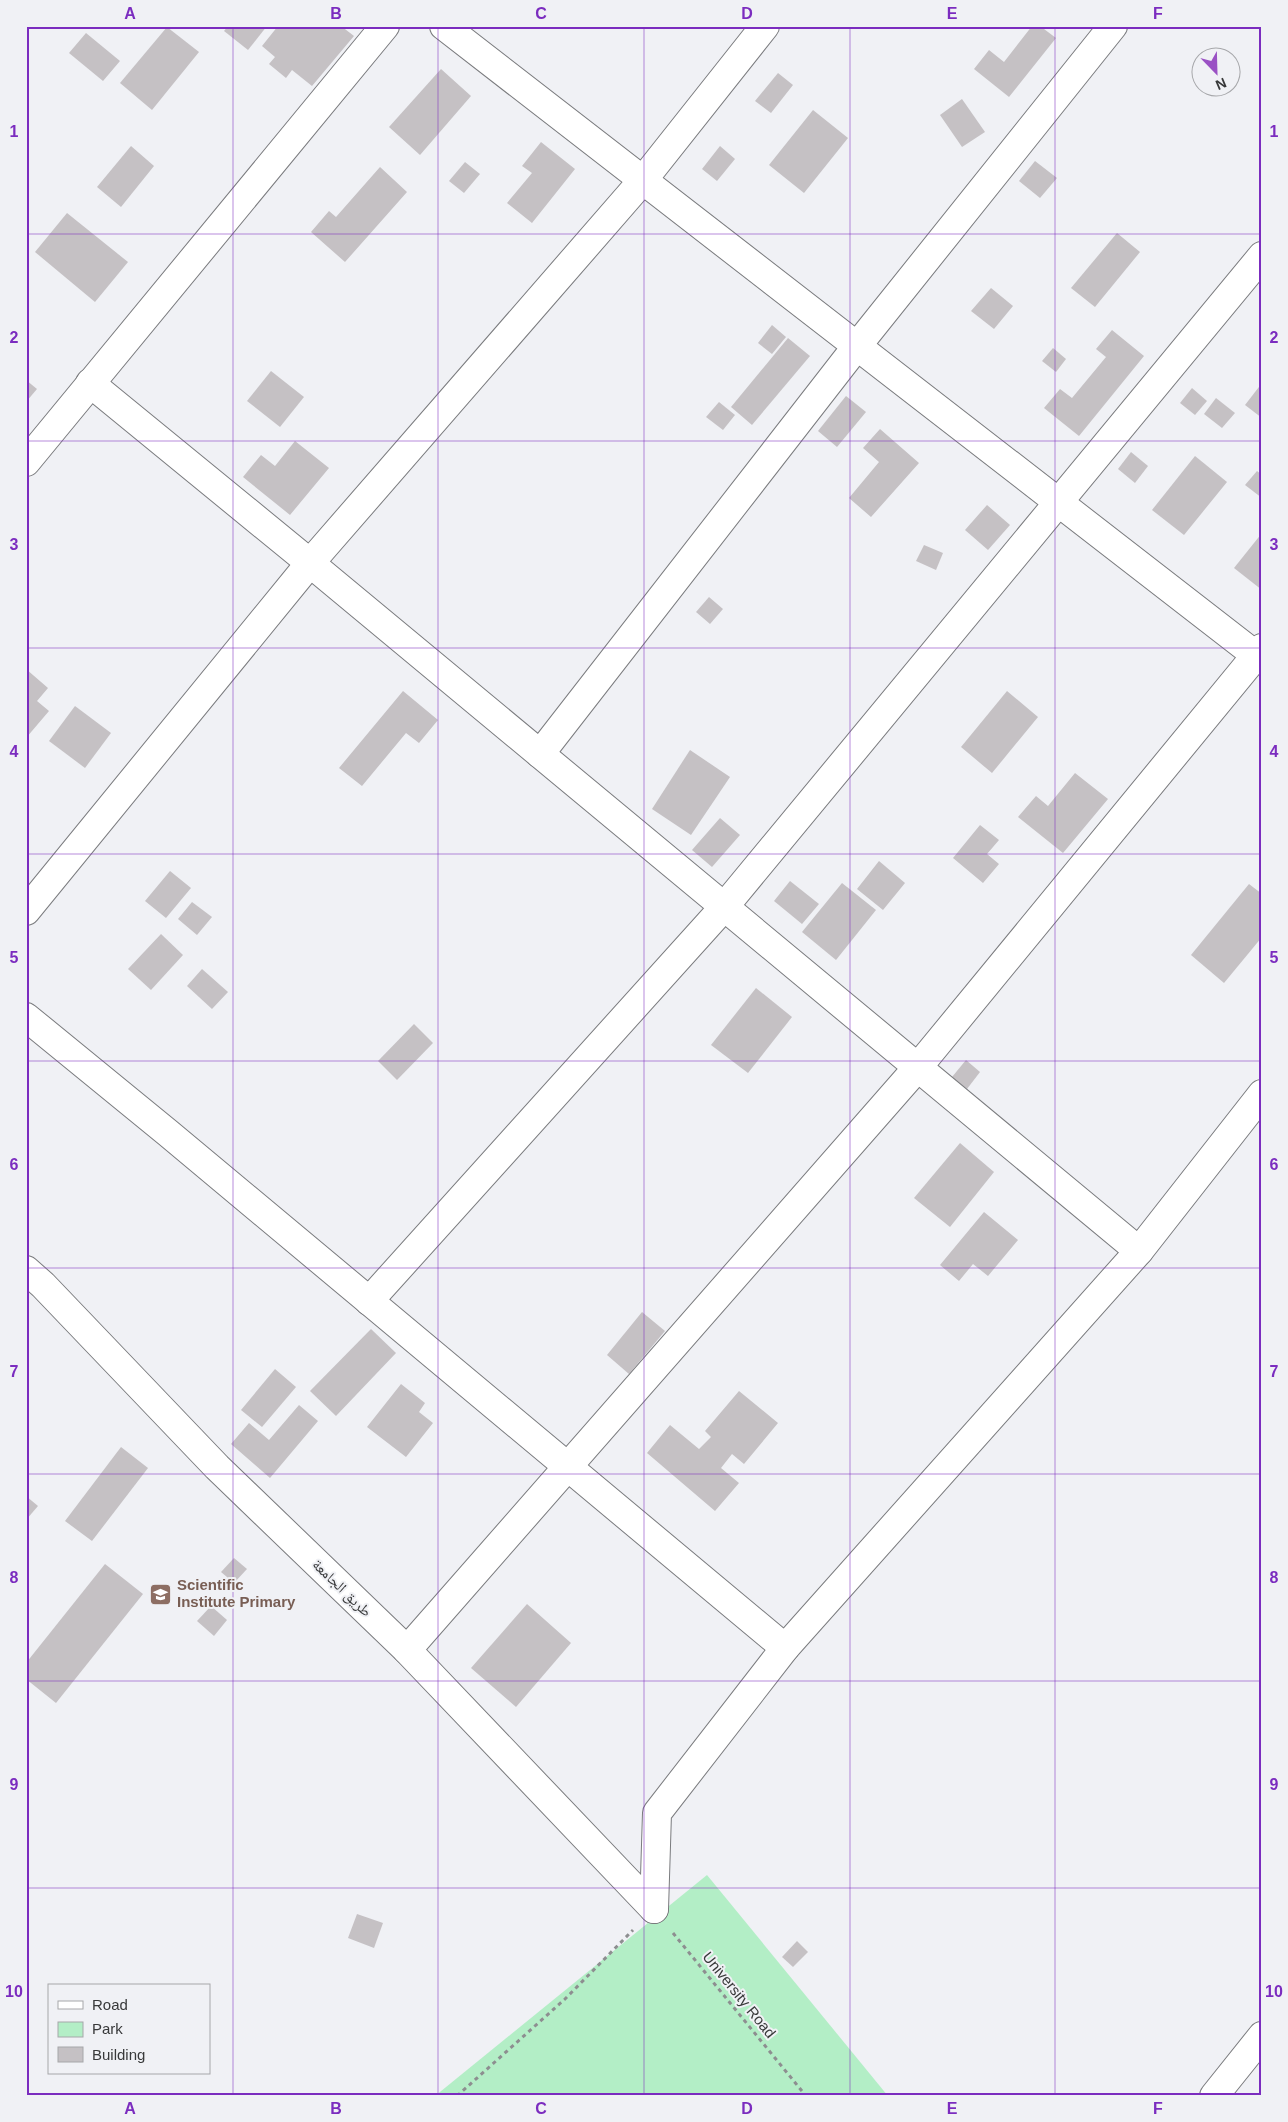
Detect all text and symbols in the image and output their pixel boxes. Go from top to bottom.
text: A [124,5,136,22]
text: B [330,5,342,22]
text: C [535,5,547,22]
text: D [741,5,753,22]
text: E [947,5,958,22]
text: F [1153,5,1163,22]
north arrow [1190,48,1240,98]
text: N [1213,75,1229,93]
text: 1 [10,123,19,140]
text: 1 [1270,123,1279,140]
text: 2 [10,329,19,346]
text: 2 [1270,329,1279,346]
text: 3 [10,536,19,553]
text: 3 [1270,536,1279,553]
text: 4 [10,743,19,760]
text: 4 [1270,743,1279,760]
text: 5 [10,949,19,966]
text: 5 [1270,949,1279,966]
text: 6 [10,1156,19,1173]
text: 6 [1270,1156,1279,1173]
text: 7 [10,1363,19,1380]
text: 7 [1270,1363,1279,1380]
street label: طريق الجامعة [308,1555,375,1621]
text: 8 [10,1569,19,1586]
text: 8 [1270,1569,1279,1586]
place label: Scientific Institute Primary [177,1576,296,1610]
school or university icon: Scientific Institute Primary [149,1582,173,1606]
text: 9 [10,1776,19,1793]
text: 9 [1270,1776,1279,1793]
street label: University Road [699,1948,779,2041]
text: 10 [5,1983,23,2000]
text: 10 [1265,1983,1283,2000]
legend [48,1984,210,2074]
text: Road [92,1996,128,2013]
text: Park [92,2020,123,2037]
text: Building [92,2046,145,2063]
text: A [124,2100,136,2117]
text: B [330,2100,342,2117]
text: C [535,2100,547,2117]
text: D [741,2100,753,2117]
text: E [947,2100,958,2117]
text: F [1153,2100,1163,2117]

